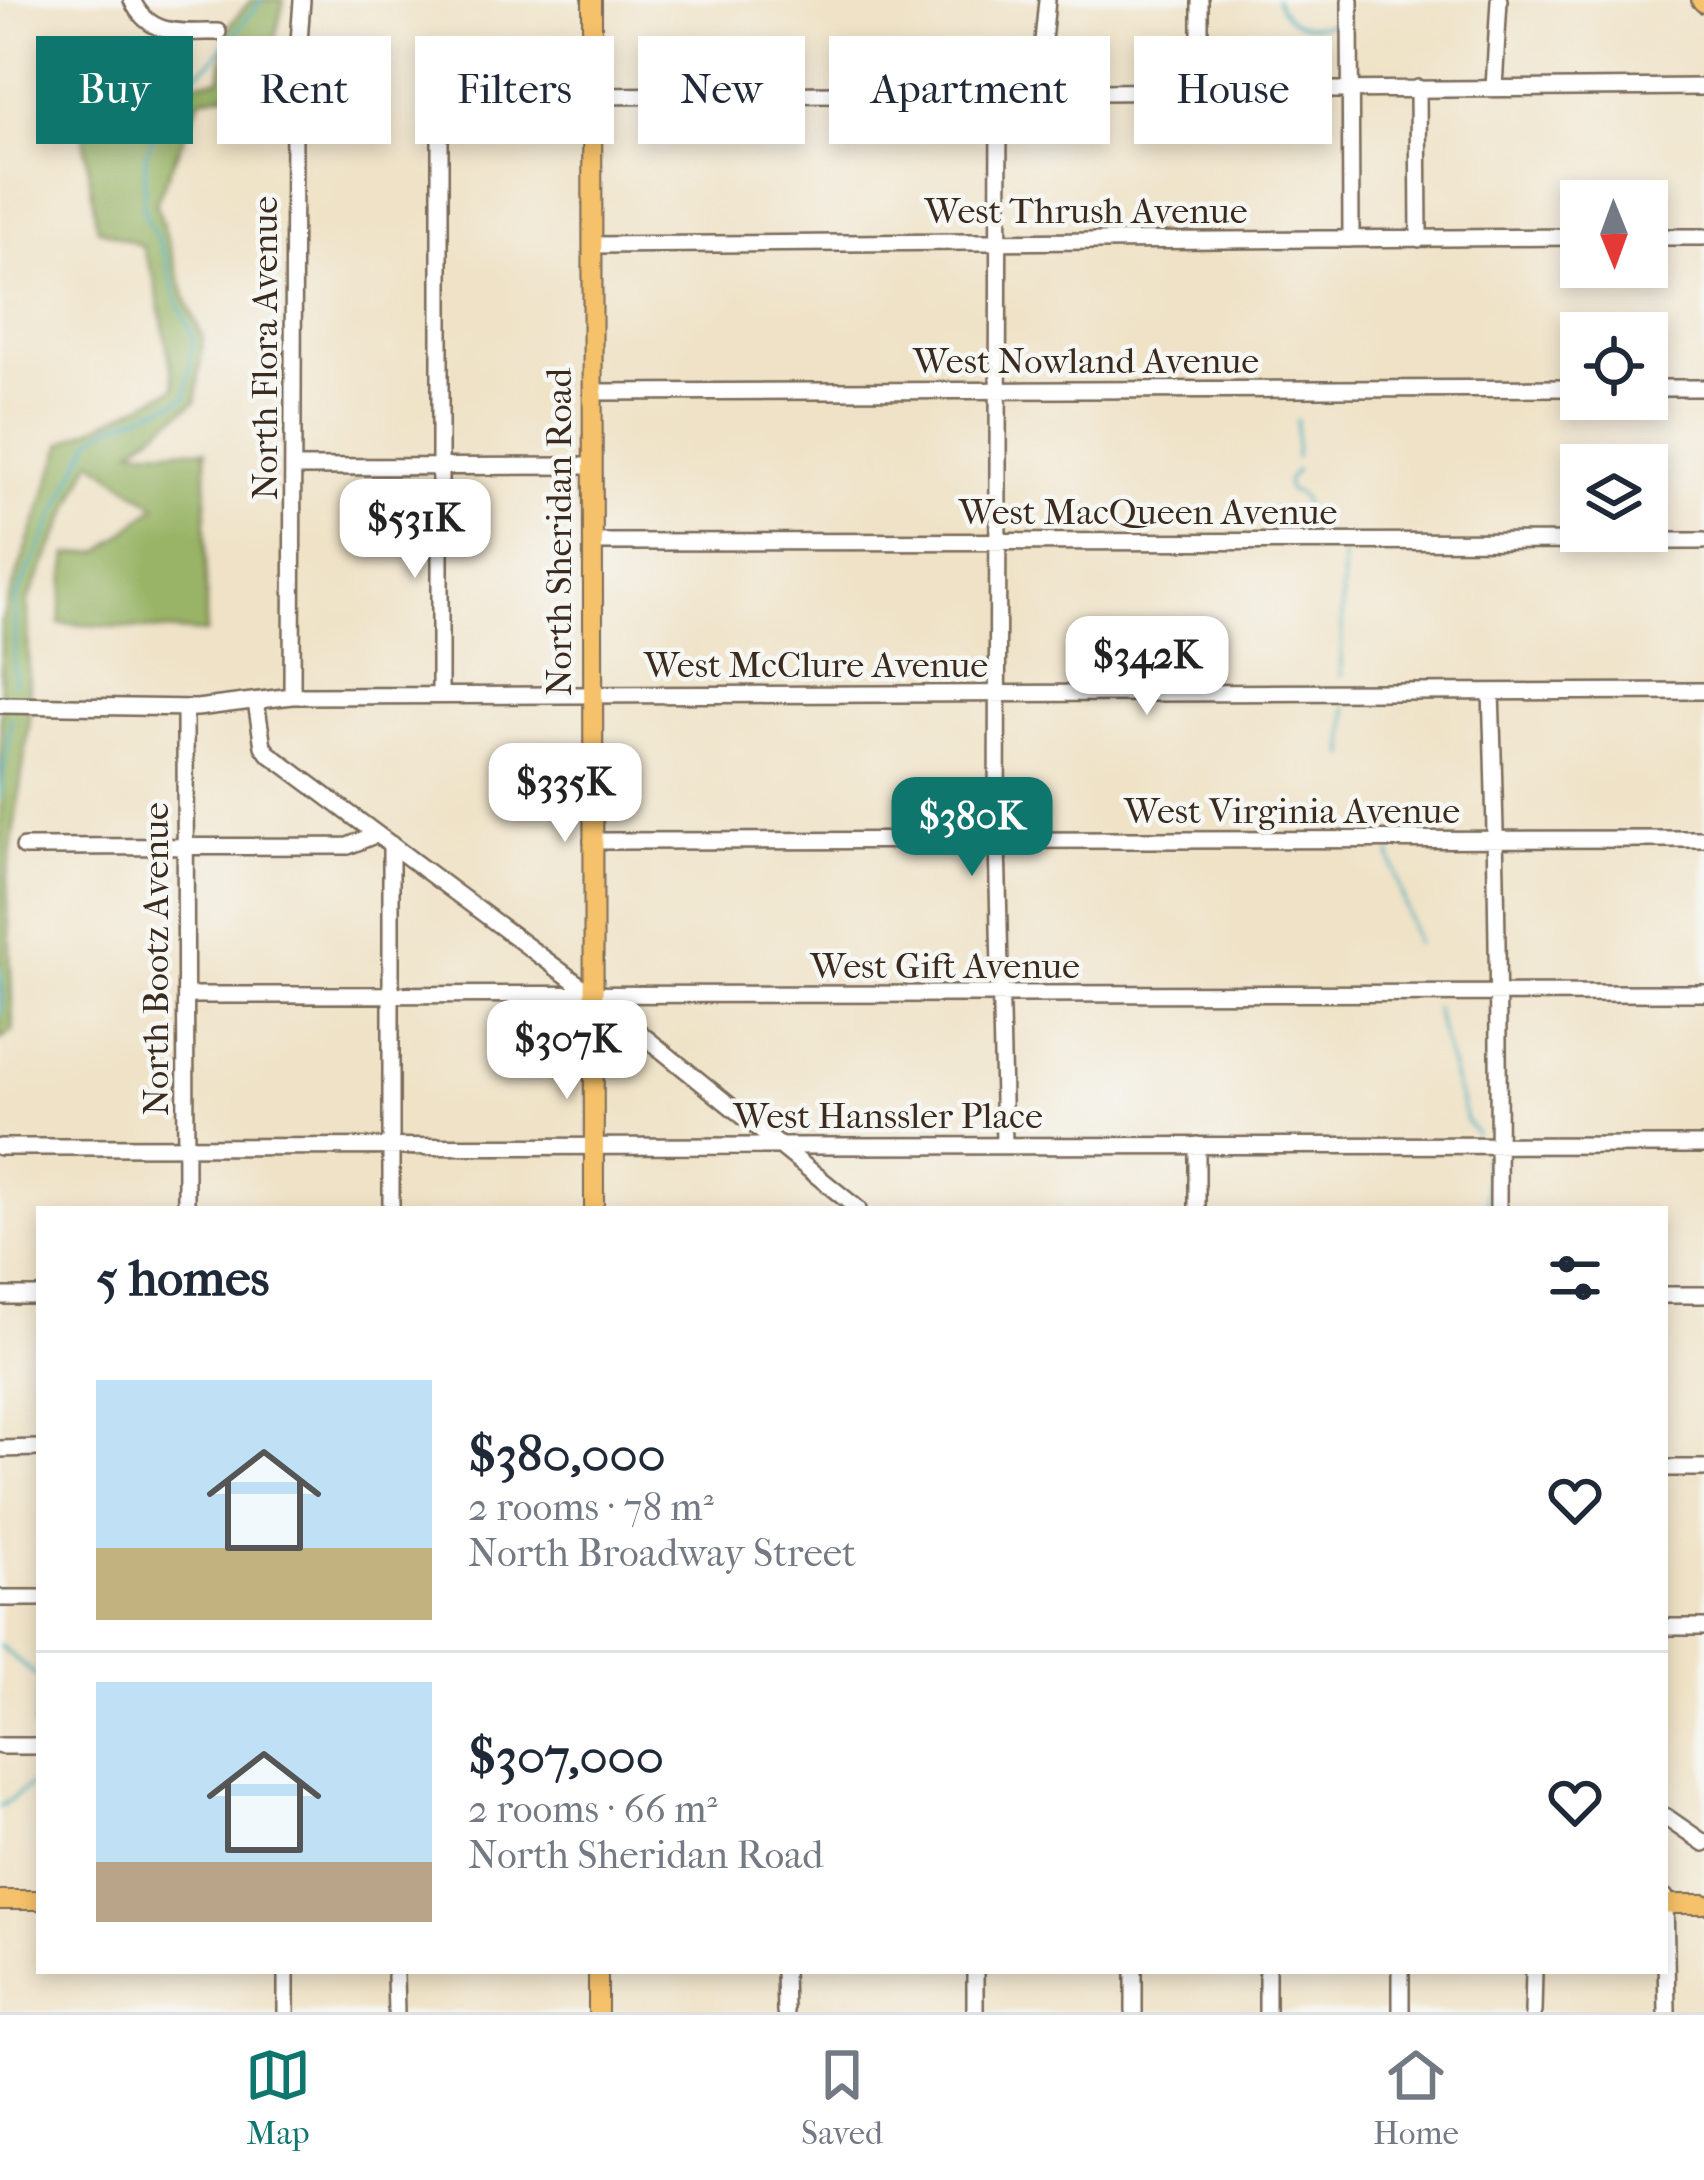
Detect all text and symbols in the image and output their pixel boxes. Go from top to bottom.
chip: Buy [36,36,193,144]
chip: Rent [217,36,391,144]
chip: Filters [415,36,614,144]
chip: New [638,36,805,144]
chip: Apartment [829,36,1110,144]
chip: House [1134,36,1332,144]
north arrow [1560,180,1668,288]
map controls [1560,180,1668,552]
street label: West Thrush Avenue [924,190,1247,232]
street label: North Flora Avenue [244,196,286,500]
button: locate [1560,312,1668,420]
street label: West Nowland Avenue [912,340,1259,382]
street label: North Sheridan Road [538,368,580,696]
button: layers [1560,444,1668,552]
pin: $531K [331,479,499,581]
street label: West MacQueen Avenue [958,491,1337,533]
text: $531K [367,495,463,541]
pin: $342K [1063,616,1231,718]
text: $342K [1093,632,1201,678]
street label: West McClure Avenue [643,644,988,686]
pin: $335K [481,743,649,845]
text: $335K [516,759,614,805]
pin: $380K [888,777,1056,879]
street label: West Virginia Avenue [1123,790,1460,832]
text: $380K [919,793,1025,839]
street label: North Bootz Avenue [135,802,177,1116]
street label: West Gift Avenue [809,945,1080,987]
pin: $307K [483,1000,651,1102]
text: $307K [514,1016,620,1062]
street label: West Hanssler Place [732,1095,1043,1137]
icon: filters [1542,1245,1608,1311]
text: 5 homes [96,1248,269,1308]
text: $380,000 [468,1424,666,1484]
icon: home [192,1428,336,1572]
icon: heart [1542,1467,1608,1533]
text: 2 rooms · 78 m² [468,1484,714,1530]
text: North Broadway Street [468,1530,856,1576]
text: $307,000 [468,1726,664,1786]
icon: home [192,1730,336,1874]
icon: heart [1542,1769,1608,1835]
text: 2 rooms · 66 m² [468,1786,718,1832]
text: North Sheridan Road [468,1832,823,1878]
tab: Map [245,2042,311,2153]
tab: Saved [801,2042,883,2153]
tab: Home [1373,2042,1459,2153]

